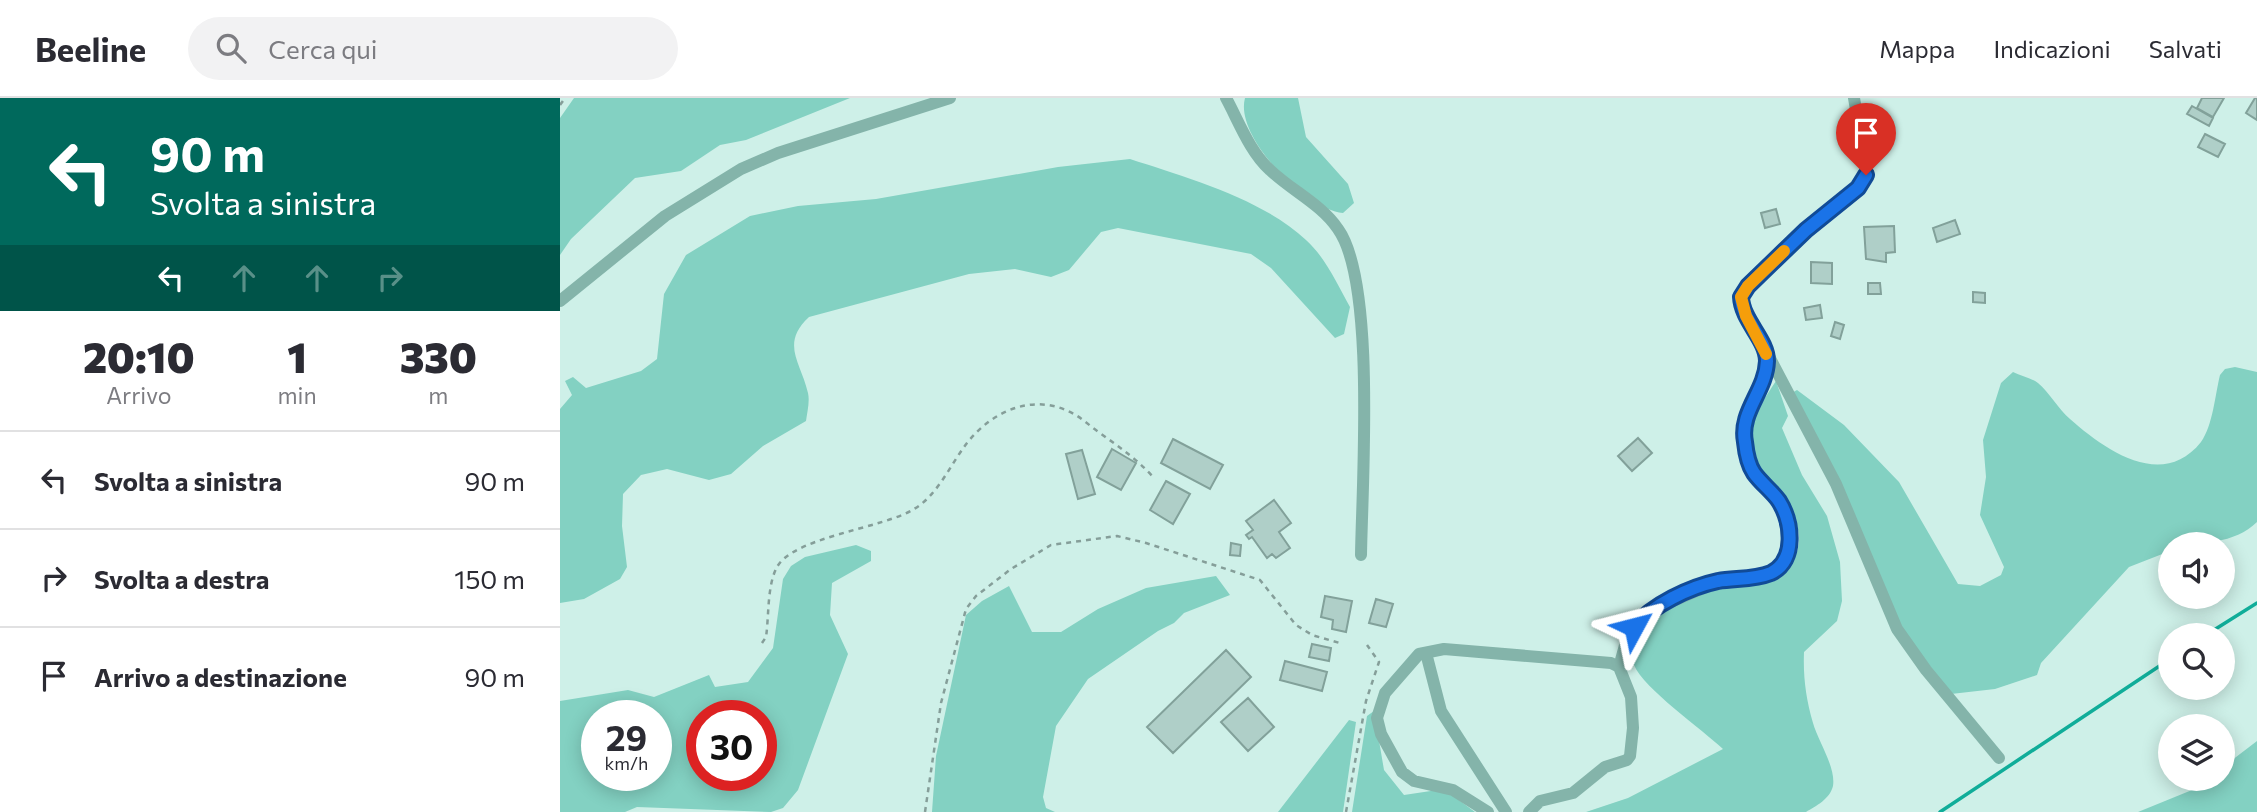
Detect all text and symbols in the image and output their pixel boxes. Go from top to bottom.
search box [188,17,678,80]
text: Beeline [35,28,146,69]
icon: search [212,29,250,67]
text: Cerca qui [268,33,378,64]
text: Mappa [1879,34,1955,63]
text: Indicazioni [1993,34,2111,63]
text: Salvati [2149,34,2222,63]
pin [1836,103,1896,175]
icon: arrive [1847,114,1885,152]
text: 90 m [150,122,265,182]
icon: left [35,126,126,217]
text: Svolta a sinistra [150,182,376,222]
icon: left [152,259,190,297]
icon: ahead [225,259,263,297]
icon: ahead [298,259,336,297]
icon: right [371,259,409,297]
text: 20:10 [83,330,195,382]
text: 1 [287,330,307,382]
text: 330 [400,330,477,382]
text: Arrivo [106,381,171,409]
text: min [278,381,317,409]
text: m [428,381,448,409]
icon: left [35,461,73,499]
text: Svolta a sinistra [94,465,282,496]
text: 90 m [465,465,525,496]
map controls [2158,532,2235,791]
button: sound [2158,532,2235,609]
icon: right [35,559,73,597]
text: Svolta a destra [94,563,269,594]
text: 150 m [454,563,525,594]
position arrow [1597,590,1671,664]
button: search [2158,623,2235,700]
icon: arrive [35,657,73,695]
text: Arrivo a destinazione [94,661,347,692]
text: 90 m [465,661,525,692]
speed limit sign: 30 [686,700,777,791]
button: layers [2158,714,2235,791]
text: 29 [606,715,647,758]
text: km/h [605,752,648,774]

